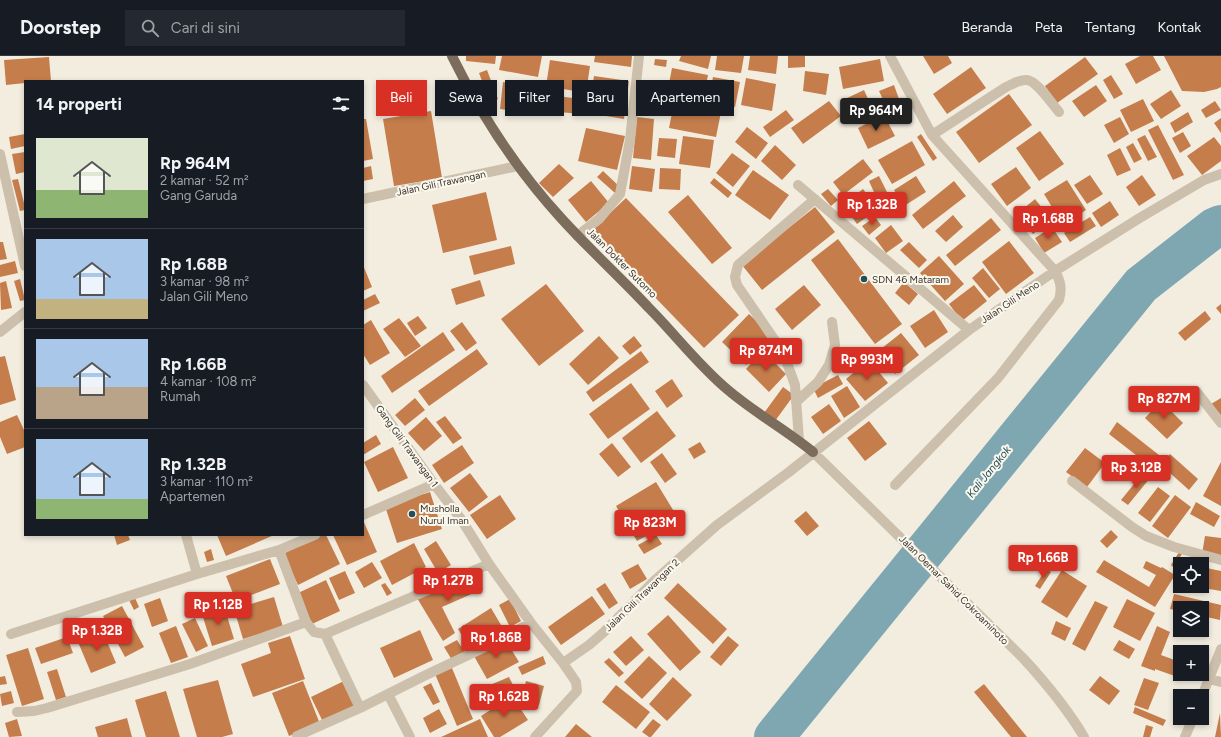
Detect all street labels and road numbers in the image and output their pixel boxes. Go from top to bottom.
street label: Jalan Gili Trawangan [395,167,487,199]
street label: Jalan Dokter Sutomo [584,225,660,301]
street label: Jalan Gili Meno [978,278,1042,326]
street label: Gang Gili Trawangan 1 [373,402,441,490]
street label: Jalan Oemar Sahid Cokroaminoto [896,532,1012,648]
street label: Jalan Gili Trawangan 2 [602,556,682,634]

